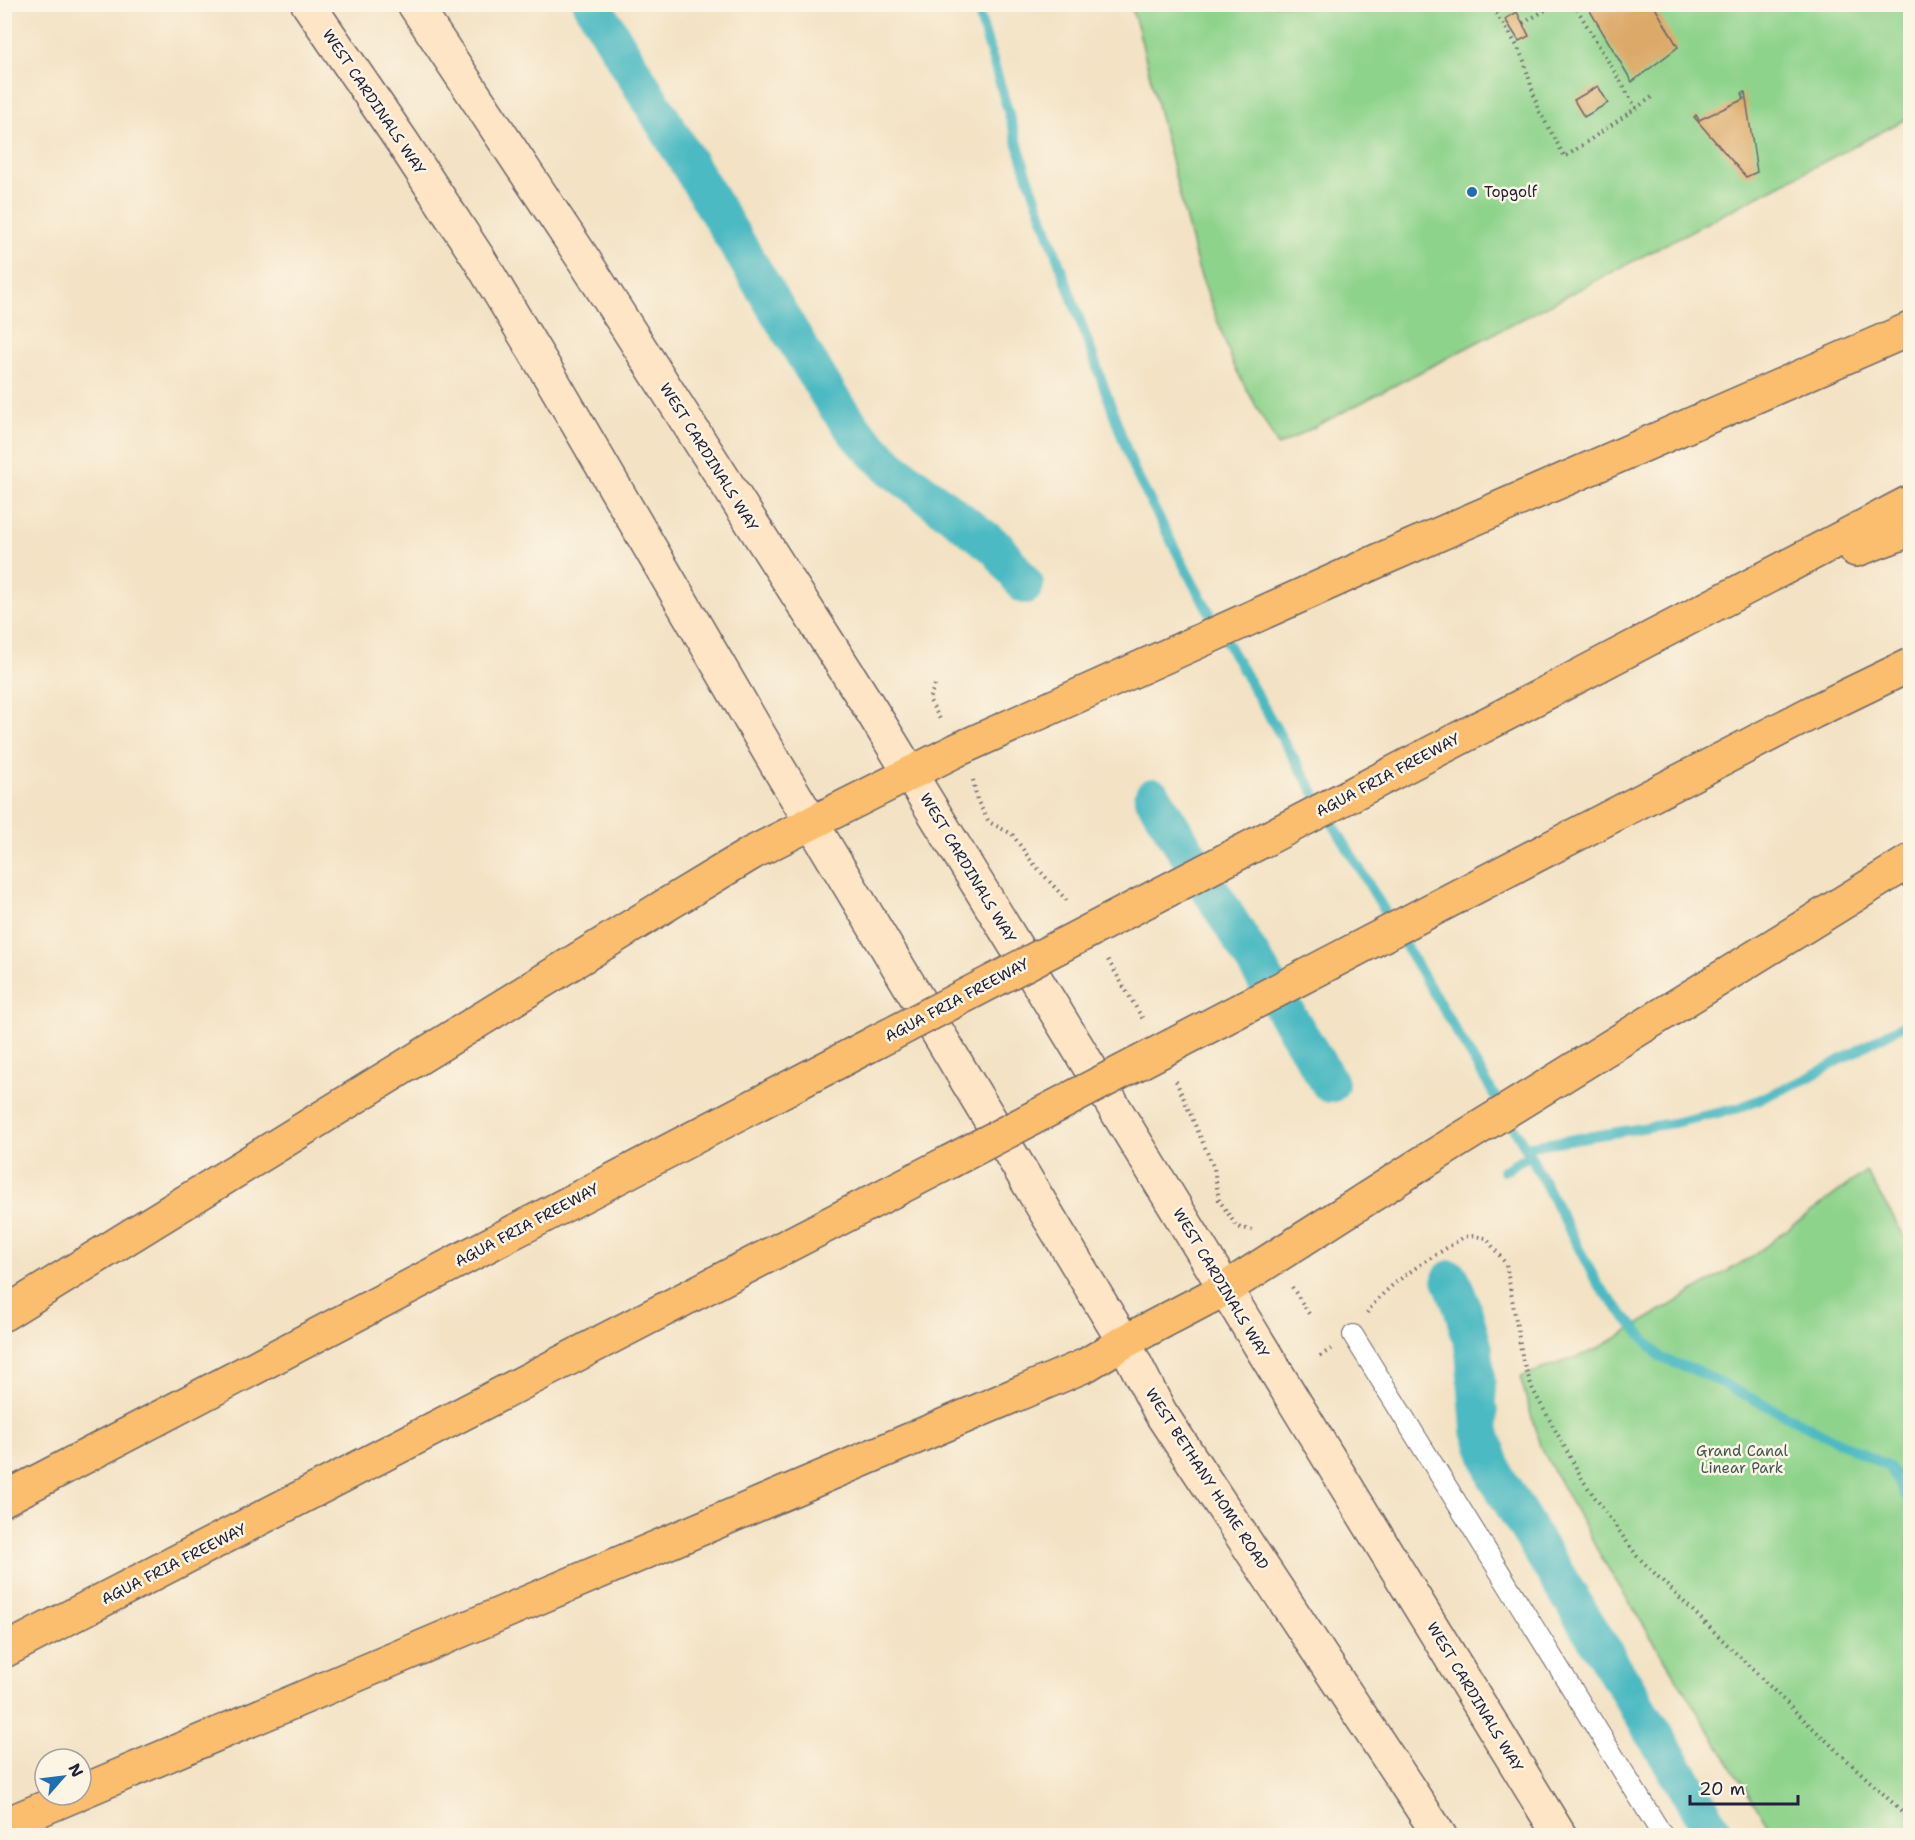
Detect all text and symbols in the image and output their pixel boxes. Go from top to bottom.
street label: WEST CARDINALS WAY [318,25,430,179]
place label: Topgolf [1484,182,1538,202]
marker: Topgolf [1465,185,1479,199]
street label: WEST CARDINALS WAY [655,379,763,535]
street label: AGUA FRIA FREEWAY [1313,729,1463,821]
street label: WEST CARDINALS WAY [915,789,1021,947]
street label: AGUA FRIA FREEWAY [882,954,1032,1046]
street label: AGUA FRIA FREEWAY [452,1179,602,1271]
street label: WEST CARDINALS WAY [1168,1204,1274,1362]
street label: WEST BETHANY HOME ROAD [1141,1384,1273,1574]
park label: Grand Canal Linear Park [1696,1441,1788,1478]
street label: AGUA FRIA FREEWAY [98,1519,250,1609]
street label: WEST CARDINALS WAY [1422,1618,1528,1776]
north arrow [33,1747,93,1807]
text: N [64,1760,88,1781]
scale bar [1690,1768,1798,1806]
text: 20 m [1699,1777,1745,1801]

